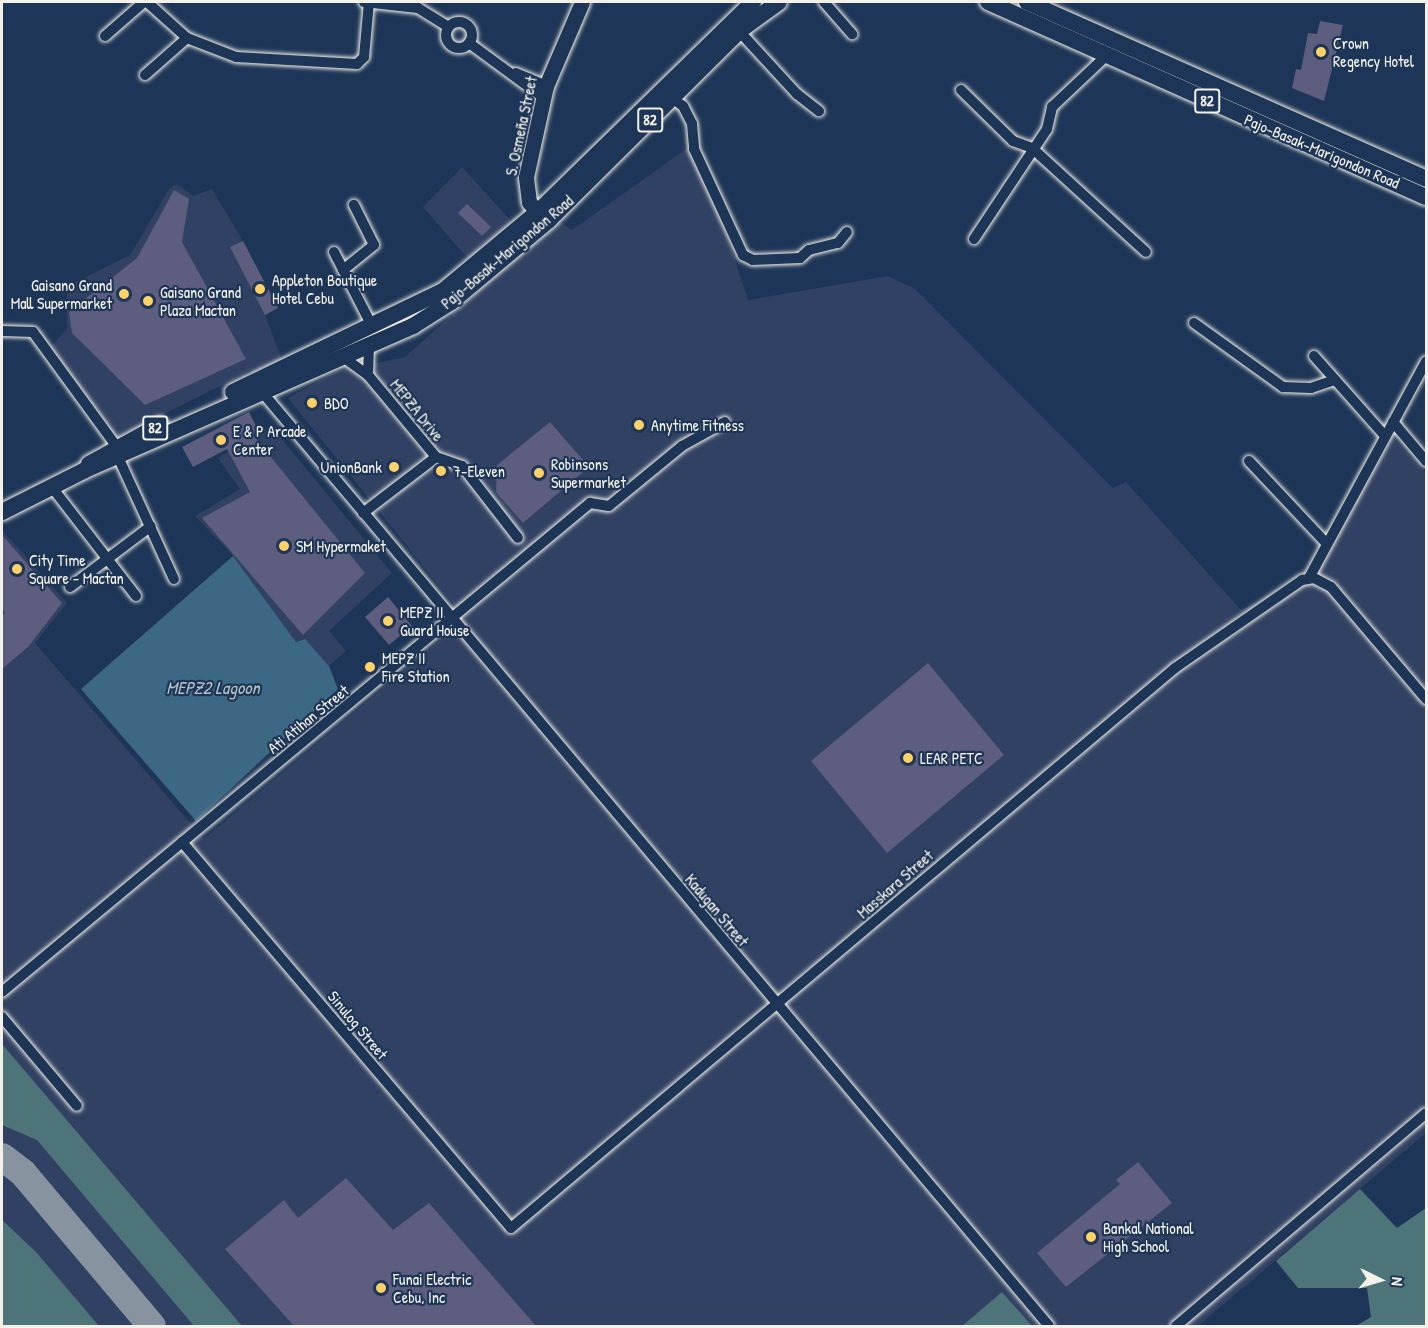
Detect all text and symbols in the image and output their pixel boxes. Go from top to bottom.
place label: Crown Regency Hotel [1333,33,1414,71]
marker: Crown Regency Hotel [1314,45,1328,59]
street label: S. Osmeña Street [501,75,541,177]
road number: 82 [1194,89,1220,113]
road number: 82 [636,108,664,132]
street label: Pajo-Basak-Marigondon Road [1242,110,1402,192]
street label: Pajo-Basak-Marigondon Road [437,191,577,313]
place label: Appleton Boutique Hotel Cebu [272,270,377,308]
place label: Gaisano Grand Mall Supermarket [11,275,112,313]
place label: Gaisano Grand Plaza Mactan [160,282,241,320]
marker: Appleton Boutique Hotel Cebu [253,282,267,296]
marker: Gaisano Grand Mall Supermarket [117,287,131,301]
marker: Gaisano Grand Plaza Mactan [141,294,155,308]
street label: MEPZA Drive [386,375,448,445]
place label: BDO [324,393,349,413]
marker: BDO [305,396,319,410]
place label: Anytime Fitness [651,415,744,435]
road number: 82 [142,416,168,440]
marker: Anytime Fitness [632,418,646,432]
place label: E & P Arcade Center [233,421,306,459]
marker: E & P Arcade Center [214,433,228,447]
place label: Robinsons Supermarket [551,454,626,492]
place label: UnionBank [320,457,382,477]
marker: UnionBank [387,460,401,474]
place label: 7-Eleven [453,461,505,481]
marker: 7-Eleven [434,464,448,478]
marker: Robinsons Supermarket [532,466,546,480]
place label: SM Hypermaket [296,536,386,556]
marker: SM Hypermaket [277,539,291,553]
place label: City Time Square - Mactan [29,550,124,588]
marker: City Time Square - Mactan [10,562,24,576]
place label: MEPZ II Guard House [400,602,469,640]
marker: MEPZ II Guard House [381,614,395,628]
place label: MEPZ II Fire Station [382,648,450,686]
marker: MEPZ II Fire Station [363,660,377,674]
water label: MEPZ2 Lagoon [166,677,260,699]
street label: Ati Atihan Street [264,681,352,757]
place label: LEAR PETC [920,748,983,768]
marker: LEAR PETC [901,751,915,765]
street label: Masskara Street [853,846,937,922]
street label: Kadugan Street [681,870,753,950]
street label: Sinulog Street [324,987,392,1063]
place label: Bankal National High School [1103,1218,1194,1256]
marker: Bankal National High School [1084,1230,1098,1244]
north arrow [1350,1250,1410,1310]
place label: Funai Electric Cebu, Inc [393,1269,472,1307]
text: N [1387,1276,1409,1287]
marker: Funai Electric Cebu, Inc [374,1281,388,1295]

